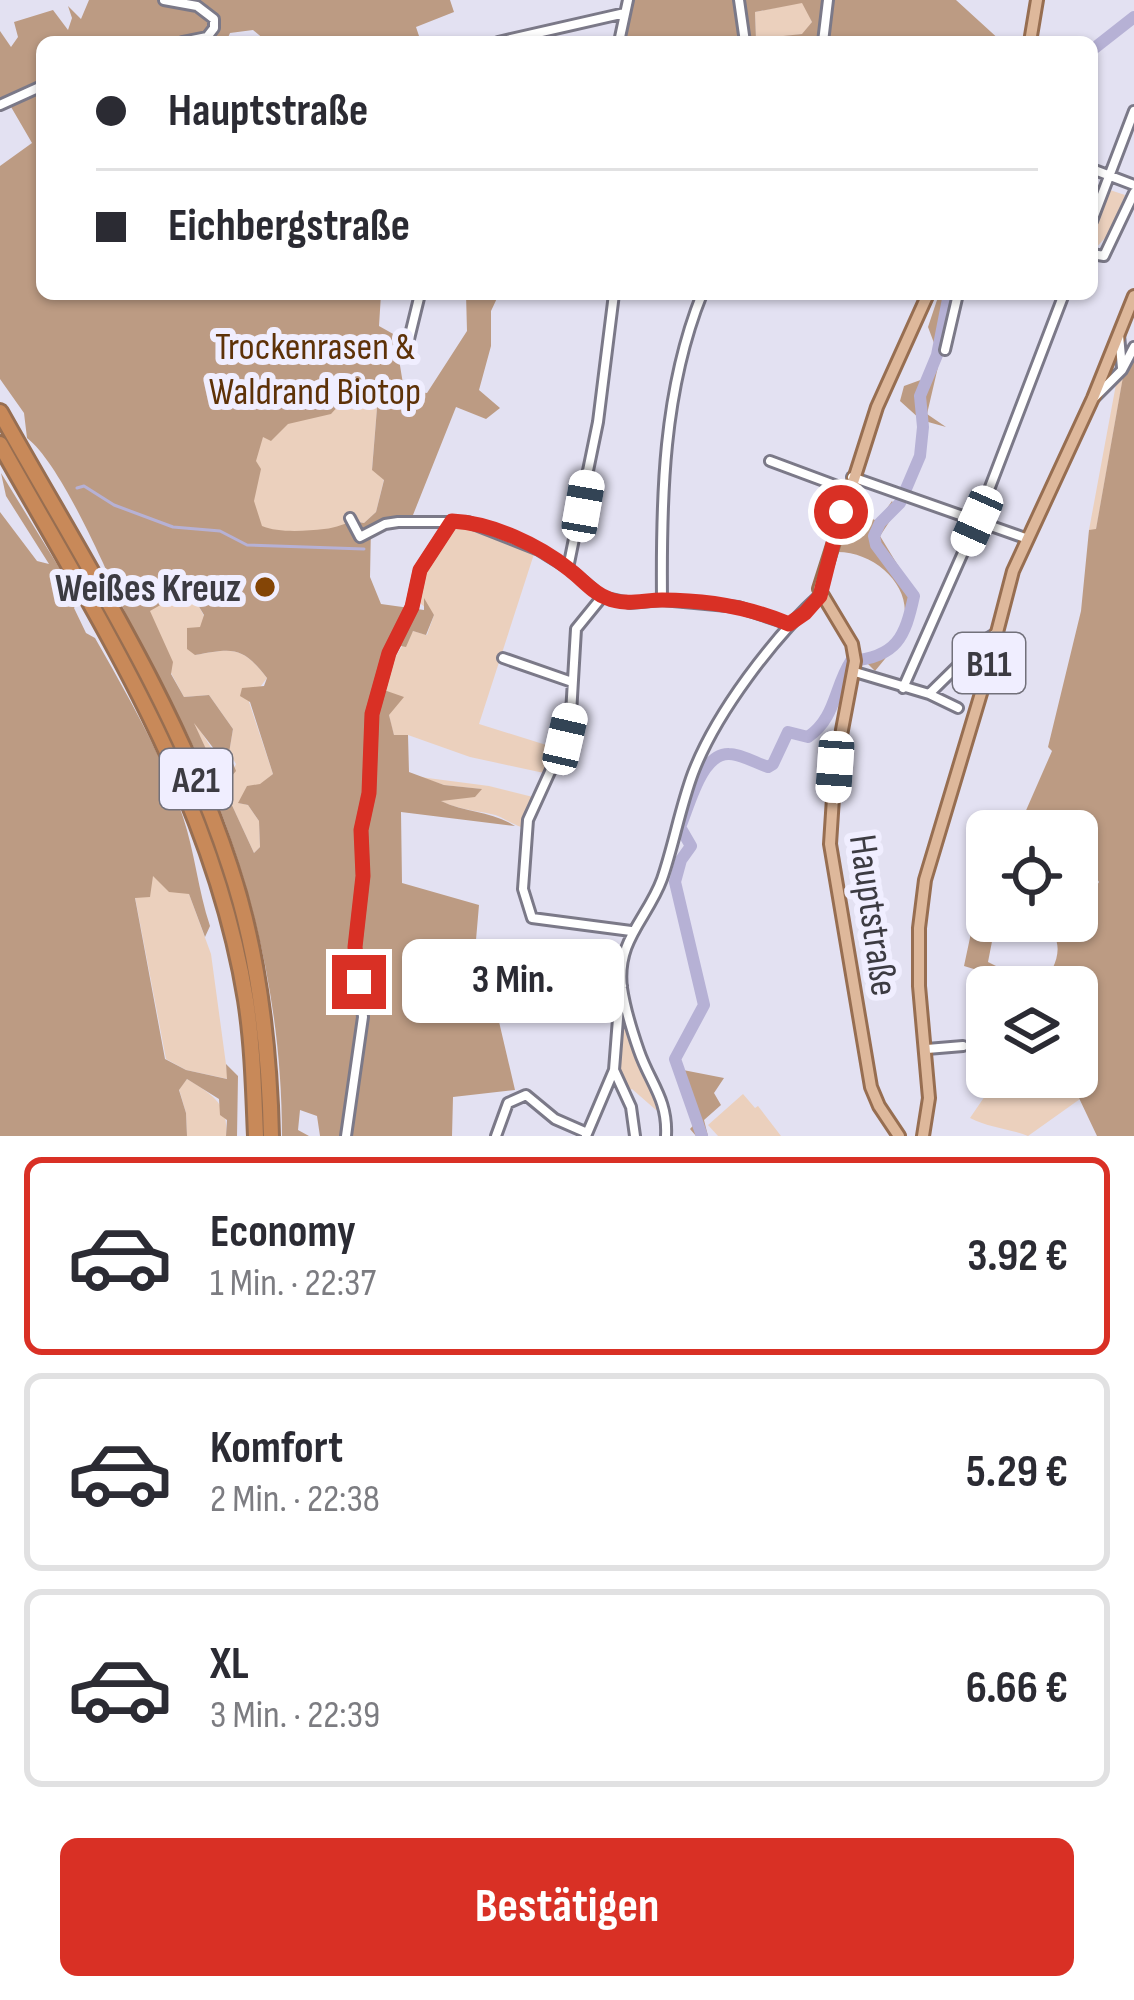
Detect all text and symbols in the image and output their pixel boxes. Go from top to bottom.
text: Hauptstraße [168,84,368,139]
text: Eichbergstraße [168,199,410,254]
park label: Trockenrasen & Waldrand Biotop [209,324,421,416]
car [559,467,607,545]
car [946,481,1008,561]
route start [814,485,868,539]
place label: Weißes Kreuz [55,566,241,613]
marker: Weißes Kreuz [252,574,278,600]
road number: B11 [953,633,1025,693]
car [539,700,591,778]
car [815,730,855,804]
road number: A21 [160,749,232,809]
map controls [966,810,1098,1098]
button: locate [966,810,1098,942]
street label: Hauptstraße [838,832,907,999]
callout: 3 Min. [401,940,623,1024]
route end [332,955,386,1009]
text: 3 Min. [472,957,554,1004]
button: layers [966,966,1098,1098]
icon: car [66,1202,174,1310]
text: Economy [210,1205,356,1260]
text: 3.92 € [967,1229,1068,1284]
text: 1 Min. · 22:37 [210,1260,376,1307]
icon: car [66,1418,174,1526]
text: Komfort [210,1421,343,1476]
text: 5.29 € [966,1445,1068,1500]
text: 2 Min. · 22:38 [210,1476,380,1523]
icon: car [66,1634,174,1742]
text: XL [210,1637,249,1692]
text: 6.66 € [966,1661,1068,1716]
text: 3 Min. · 22:39 [210,1692,380,1739]
button: Bestätigen [60,1838,1074,1976]

